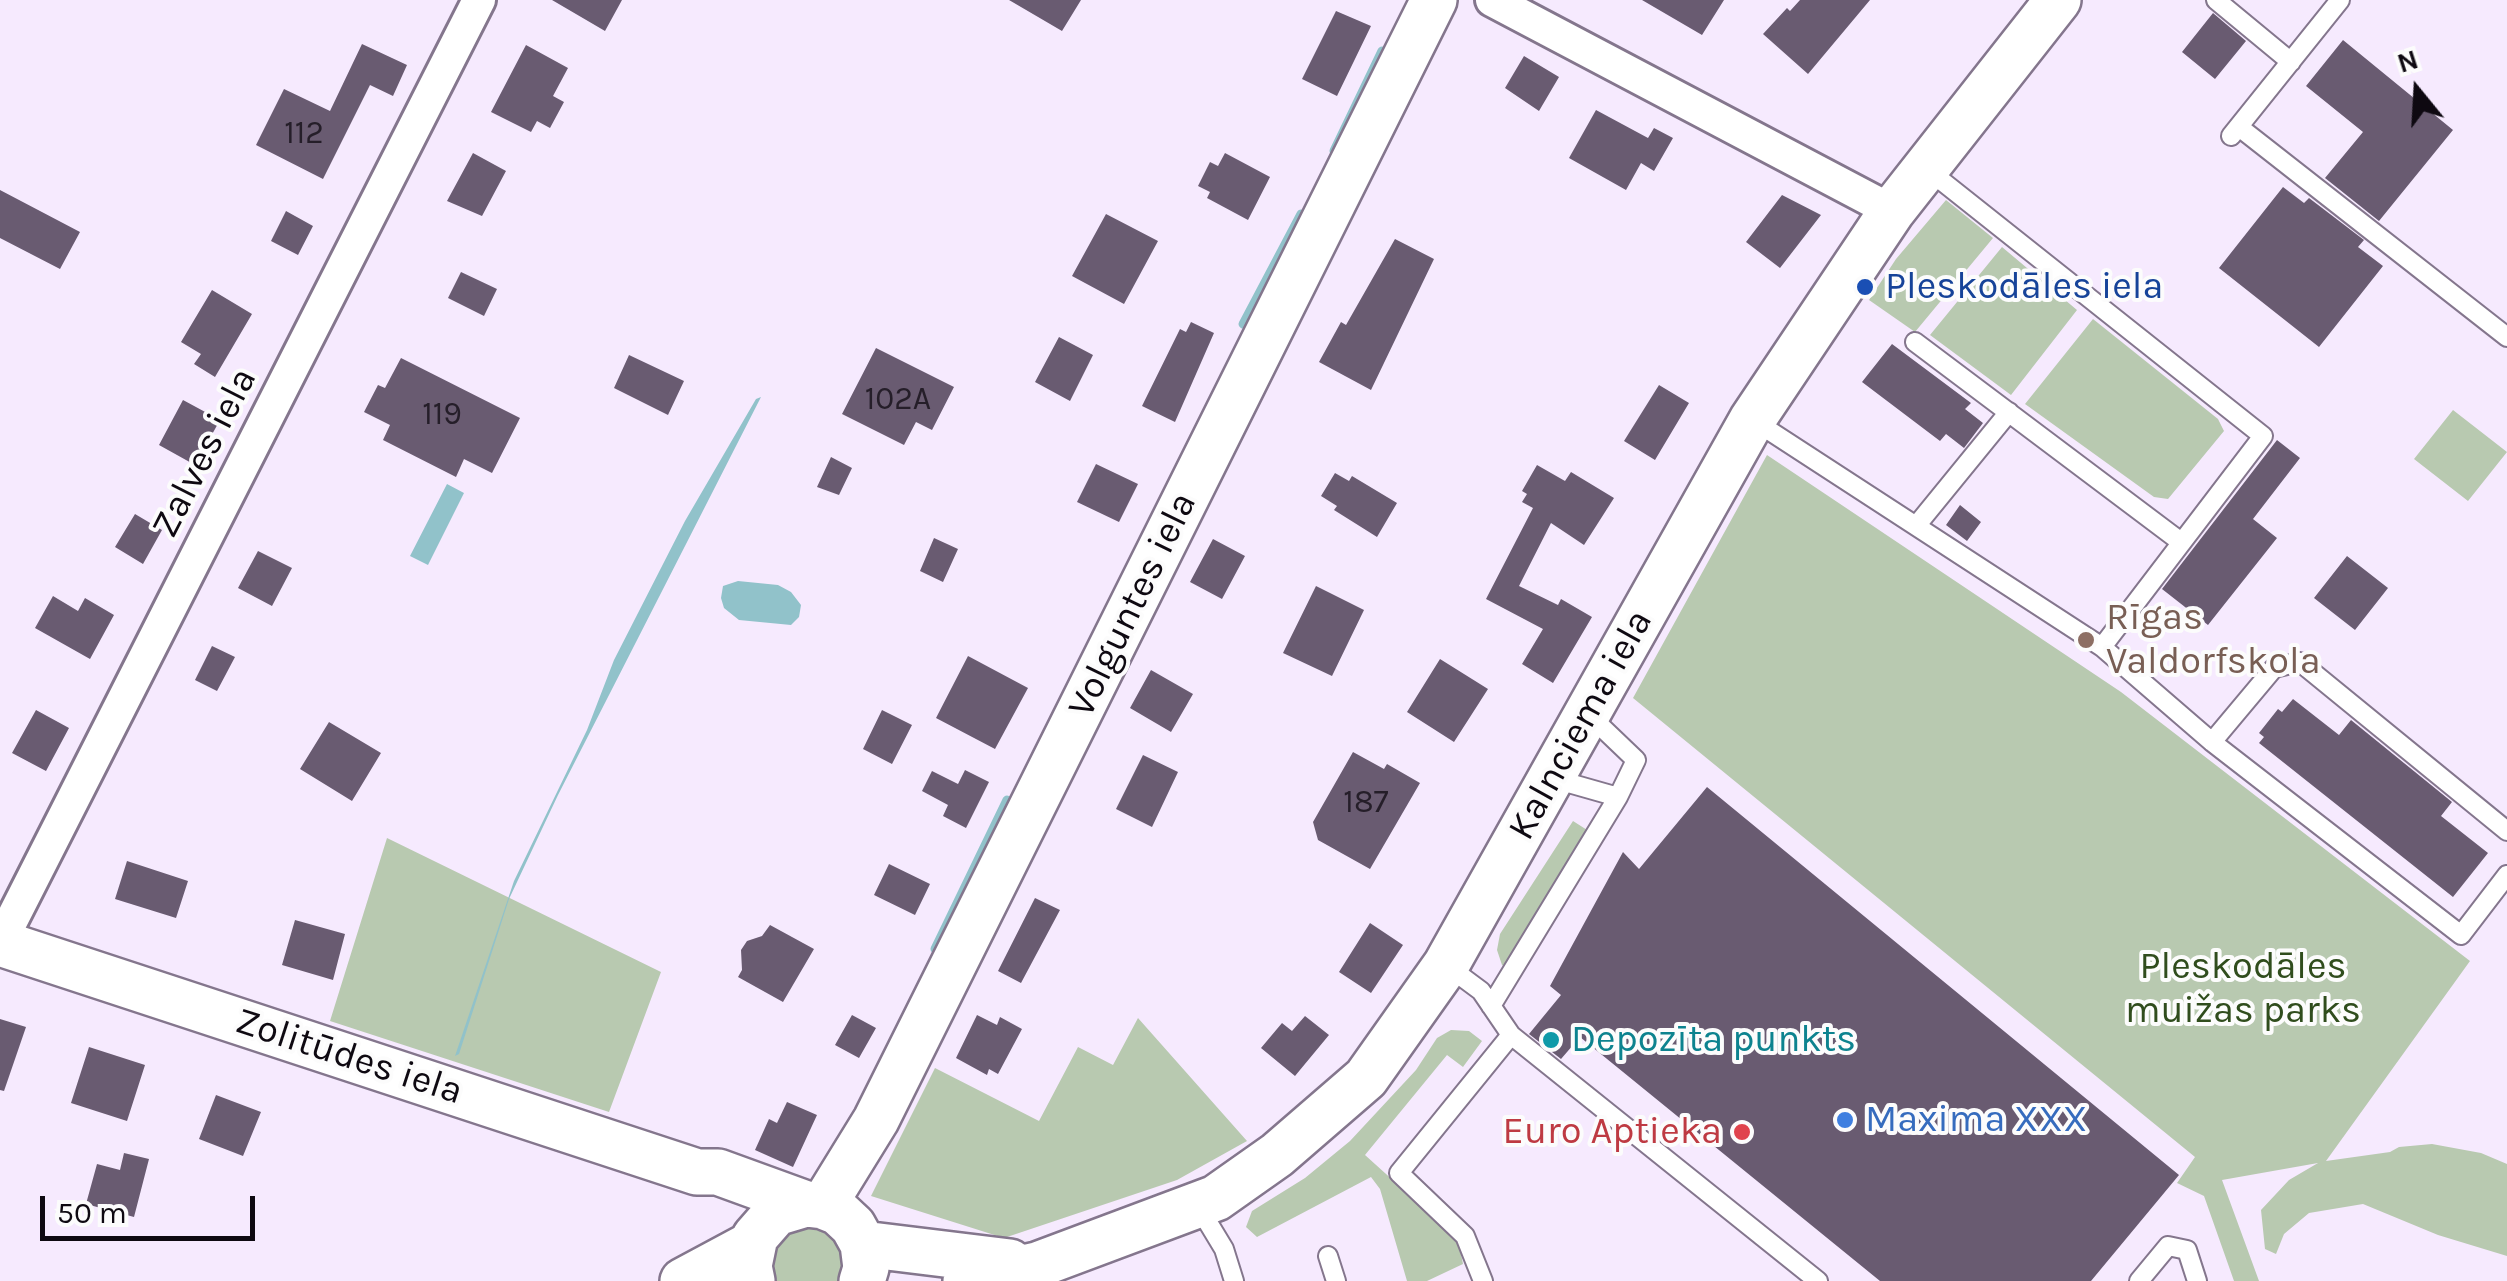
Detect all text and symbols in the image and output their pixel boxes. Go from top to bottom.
north arrow [2367,40,2467,140]
text: N [2393,42,2422,80]
house number: 112 [284,115,324,153]
place label: Pleskodāles iela [1885,264,2163,310]
marker: Pleskodāles iela [1854,276,1876,298]
street label: Zalves iela [143,361,267,545]
house number: 102A [865,381,931,419]
house number: 119 [422,396,462,434]
street label: Volguntes iela [1059,485,1207,725]
place label: Rīgas Valdorfskola [2106,595,2321,684]
street label: Kalnciema iela [1499,602,1663,848]
marker: Rīgas Valdorfskola [2075,629,2097,651]
house number: 187 [1343,784,1389,822]
park label: Pleskodāles muižas parks [2125,944,2361,1034]
street label: Zolitūdes iela [230,999,468,1115]
place label: Depozīta punkts [1571,1017,1856,1063]
marker: Depozīta punkts [1540,1029,1562,1051]
place label: Maxima XXX [1865,1097,2087,1143]
place label: Euro Aptieka [1503,1109,1722,1155]
marker: Maxima XXX [1834,1109,1856,1131]
marker: Euro Aptieka [1731,1121,1753,1143]
scale bar [45,1176,260,1238]
text: 50 m [57,1195,127,1231]

